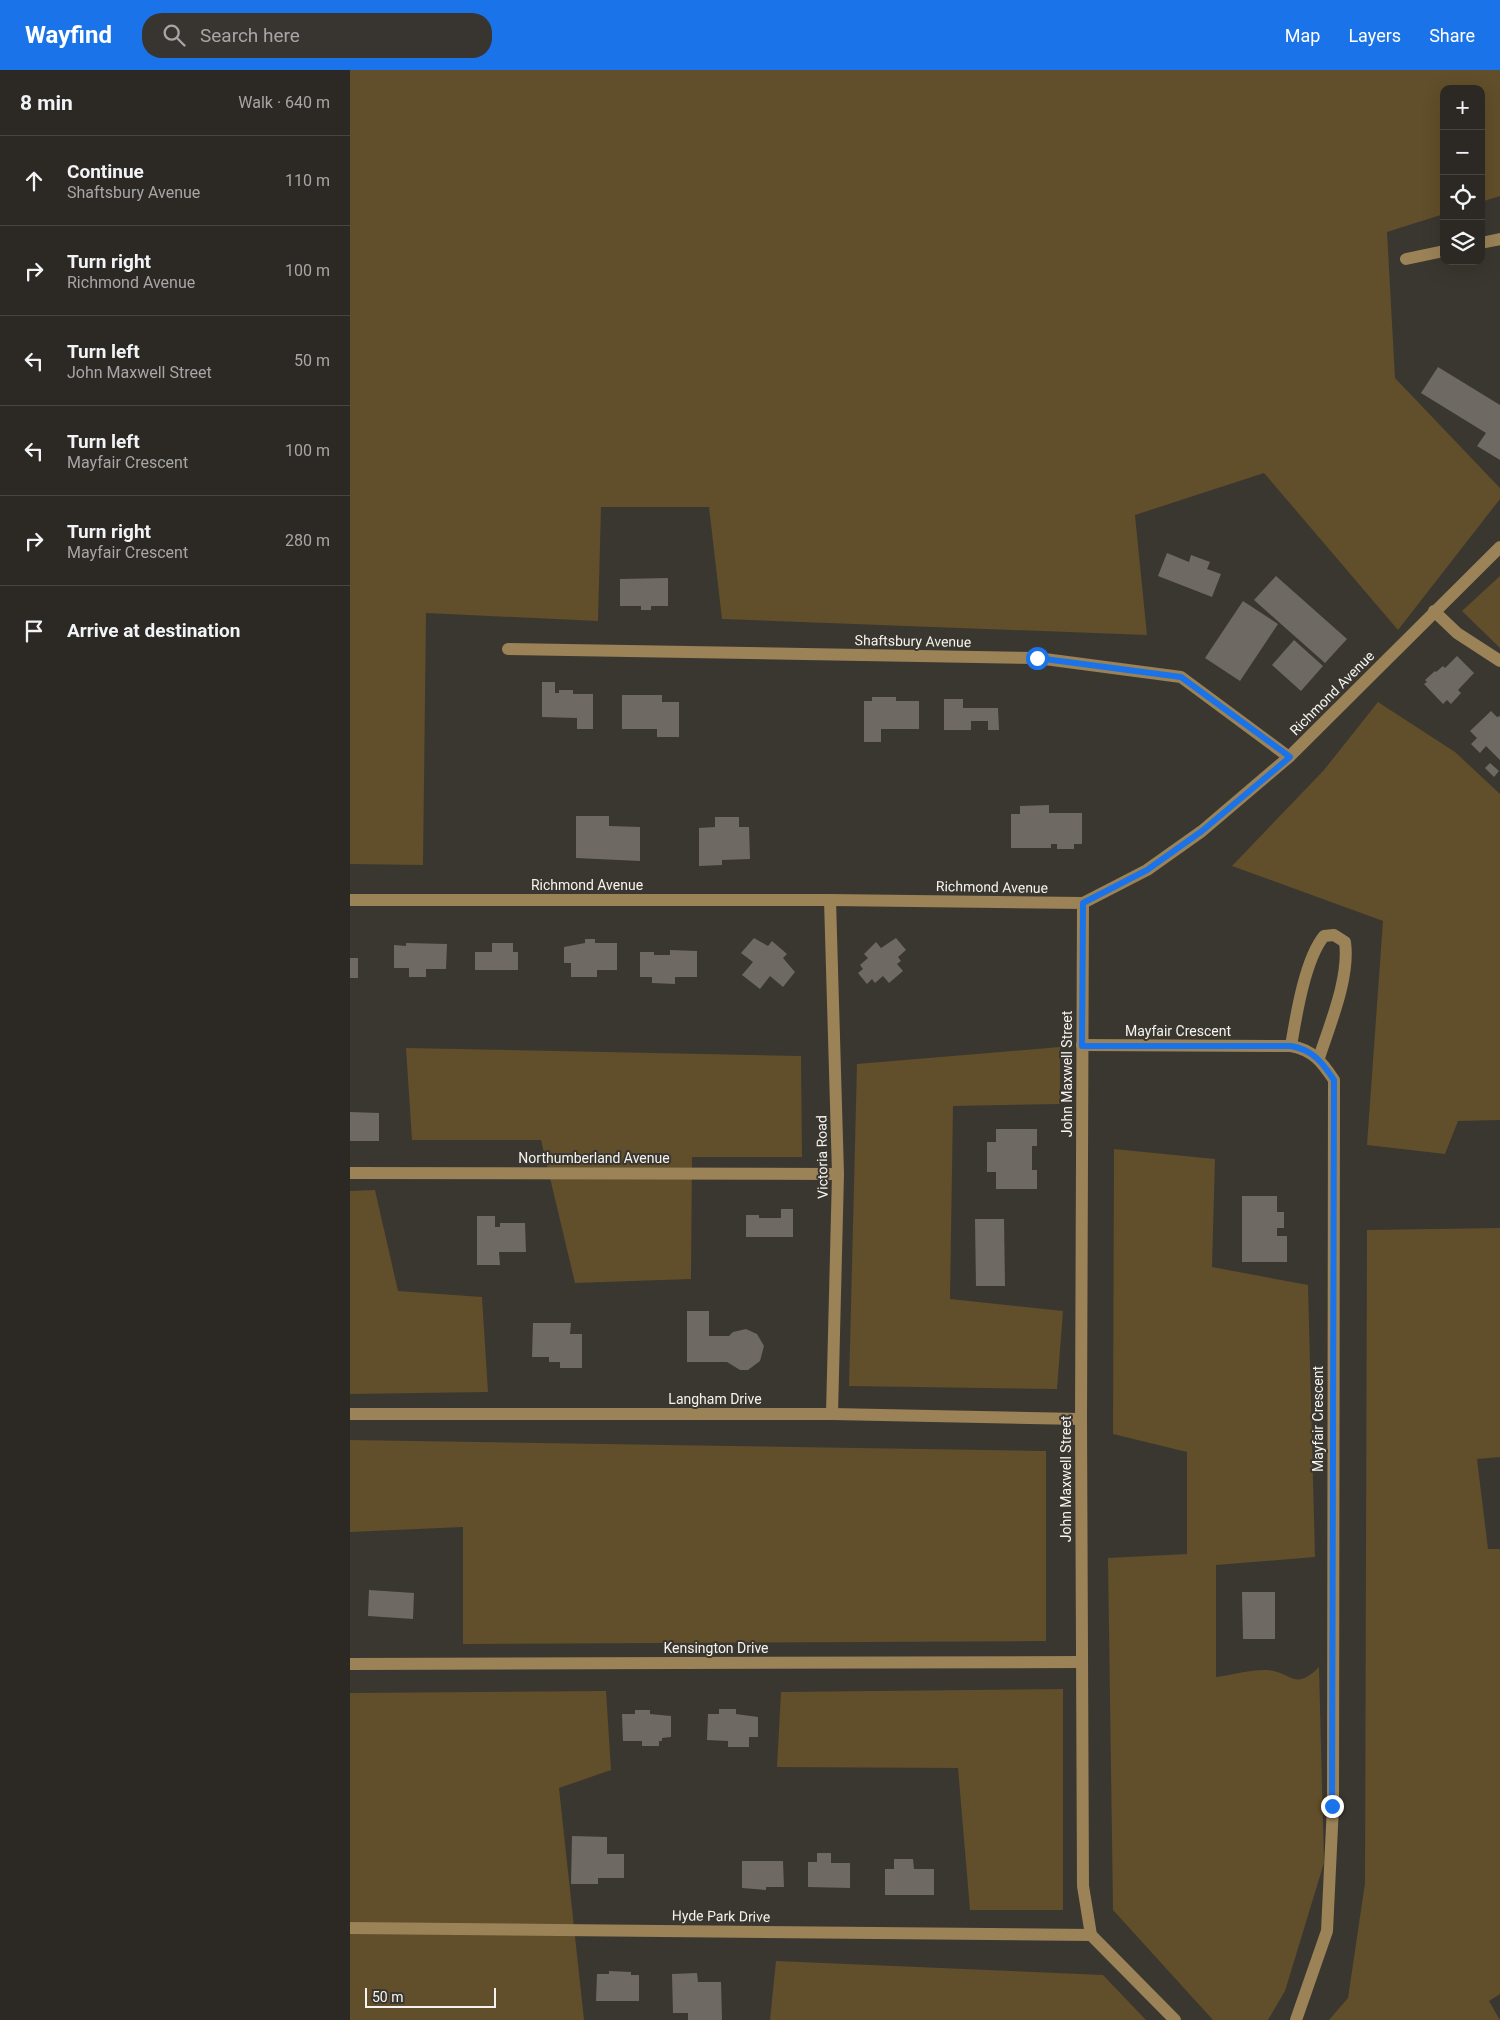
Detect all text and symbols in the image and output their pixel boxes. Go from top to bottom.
search box [142,13,492,58]
text: Wayfind [25,21,112,49]
icon: search [160,21,188,49]
text: Search here [200,24,300,47]
text: Map [1285,25,1320,46]
text: Layers [1348,25,1401,46]
text: Share [1429,25,1475,46]
map controls [1440,85,1485,265]
button: + [1440,85,1485,130]
text: 8 min [20,91,73,115]
text: Walk · 640 m [238,93,330,112]
button: − [1440,130,1485,175]
text: Continue [67,160,144,183]
icon: ahead [20,167,48,195]
text: 110 m [285,171,330,190]
button: locate [1440,175,1485,220]
text: Shaftsbury Avenue [67,183,200,202]
button: layers [1440,220,1485,265]
text: Turn right [67,250,151,273]
icon: right [20,257,48,285]
text: 100 m [285,261,330,280]
text: Richmond Avenue [67,273,195,292]
text: Turn left [67,340,140,363]
icon: left [20,347,48,375]
text: 50 m [294,351,330,370]
text: John Maxwell Street [67,363,212,382]
text: Turn left [67,430,140,453]
icon: left [20,437,48,465]
text: 100 m [285,441,330,460]
text: Mayfair Crescent [67,453,188,472]
text: Turn right [67,520,151,543]
icon: right [20,527,48,555]
text: 280 m [285,531,330,550]
text: Mayfair Crescent [67,543,188,562]
icon: arrive [20,617,48,645]
text: Arrive at destination [67,619,240,642]
street label: Shaftsbury Avenue [855,632,971,650]
route start [1026,647,1049,670]
street label: Richmond Avenue [1287,648,1377,738]
street label: Richmond Avenue [531,877,643,893]
street label: Richmond Avenue [936,878,1048,896]
street label: John Maxwell Street [1059,1010,1075,1137]
street label: Mayfair Crescent [1125,1023,1231,1039]
street label: Victoria Road [813,1115,831,1199]
street label: Northumberland Avenue [518,1150,670,1166]
street label: Mayfair Crescent [1310,1366,1326,1472]
street label: Langham Drive [668,1391,762,1407]
street label: John Maxwell Street [1058,1415,1074,1542]
street label: Kensington Drive [663,1640,769,1656]
route end [1321,1795,1344,1818]
street label: Hyde Park Drive [672,1907,770,1925]
scale bar [365,1985,496,2008]
text: 50 m [372,1989,404,2005]

